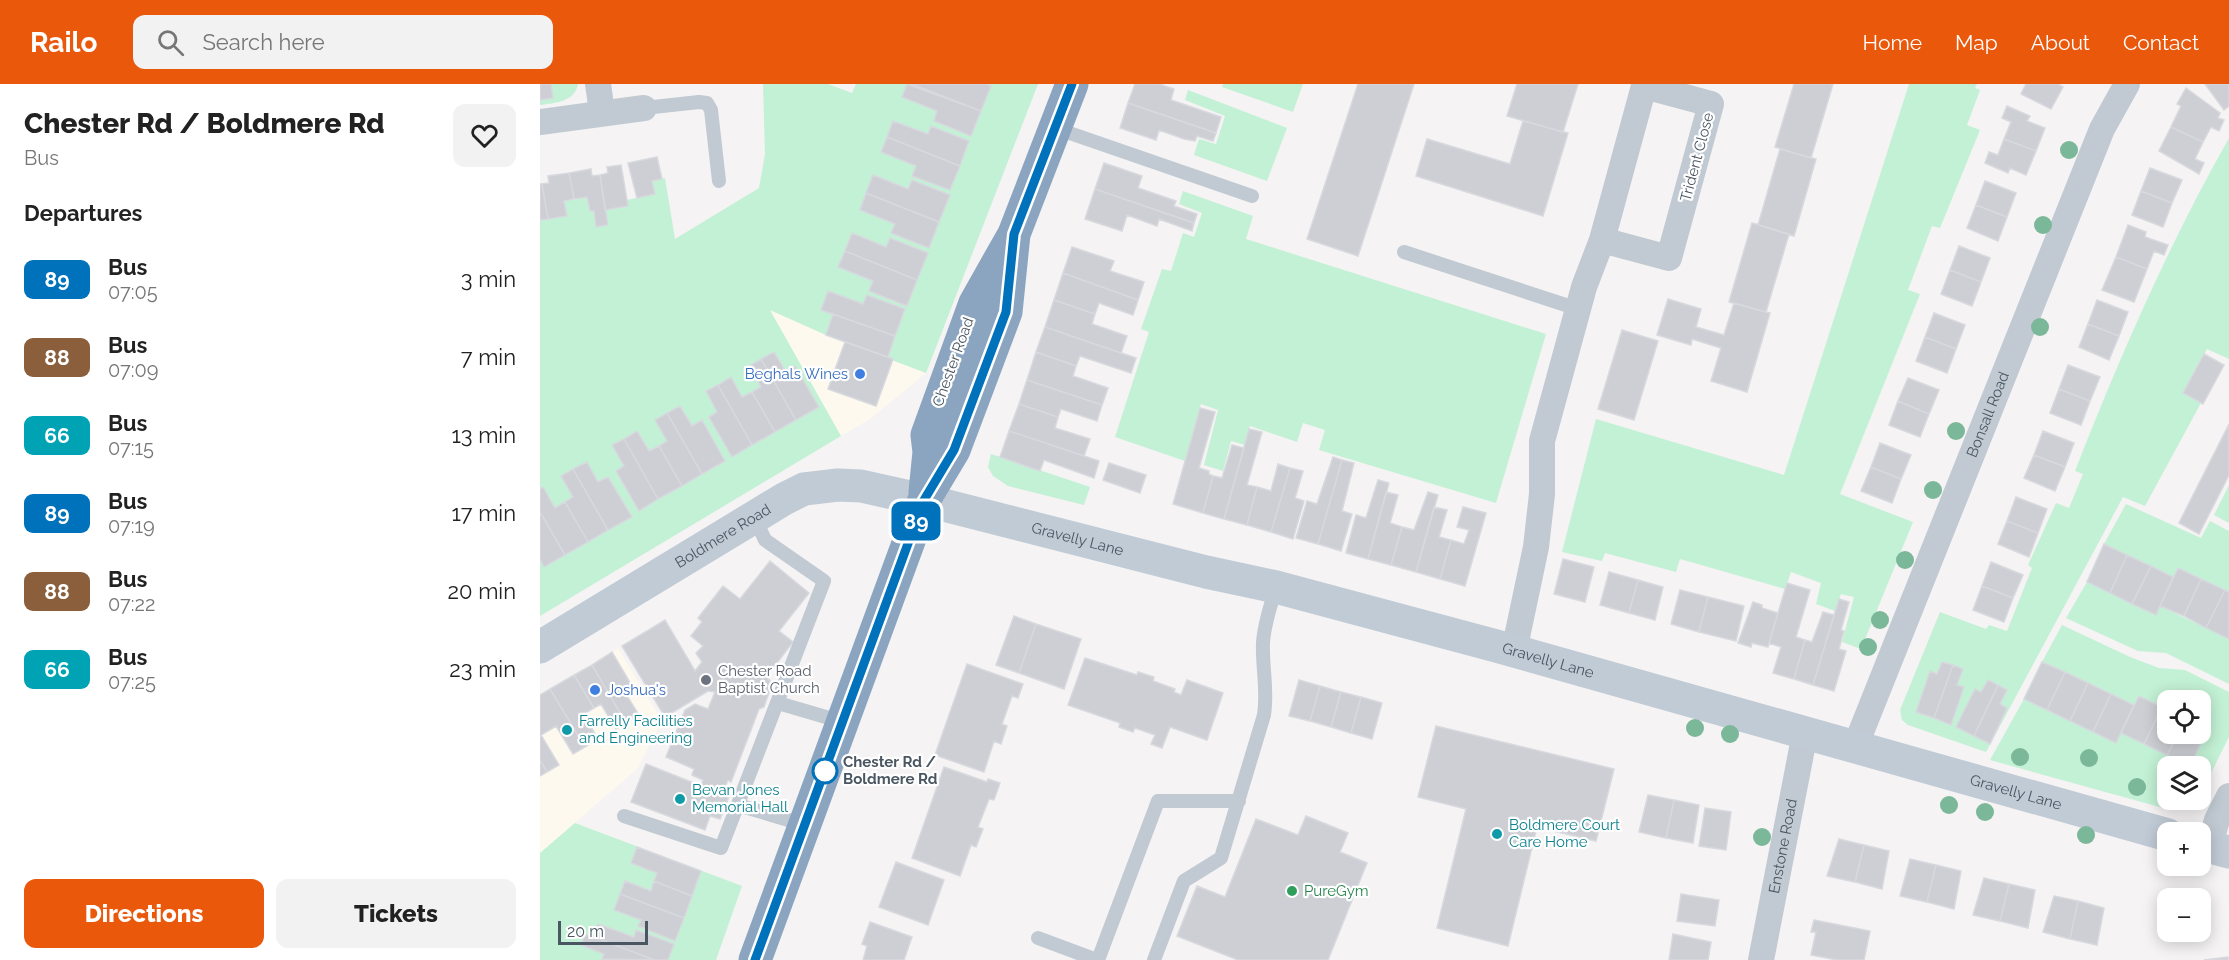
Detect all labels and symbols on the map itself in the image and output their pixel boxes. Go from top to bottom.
street label: Trident Close [1676,110,1718,203]
street label: Chester Road [929,315,977,409]
place label: Beghals Wines [745,365,848,383]
marker: Beghals Wines [853,367,867,381]
street label: Bonsall Road [1963,369,2013,460]
street label: Boldmere Road [672,500,774,572]
line badge: 89 [889,502,943,540]
street label: Gravelly Lane [1030,519,1126,560]
street label: Gravelly Lane [1500,639,1596,682]
place label: Chester Road Baptist Church [718,662,820,697]
marker: Chester Road Baptist Church [699,673,713,687]
place label: Joshua's [607,681,666,699]
marker: Joshua's [588,683,602,697]
place label: Farrelly Facilities and Engineering [579,712,693,747]
marker: Farrelly Facilities and Engineering [560,723,574,737]
place label: Chester Rd / Boldmere Rd [843,753,938,788]
marker: Chester Rd / Boldmere Rd [812,758,838,784]
street label: Gravelly Lane [1968,771,2064,814]
place label: Bevan Jones Memorial Hall [692,781,789,816]
marker: Bevan Jones Memorial Hall [673,792,687,806]
street label: Enstone Road [1765,797,1801,895]
place label: Boldmere Court Care Home [1509,816,1620,851]
marker: Boldmere Court Care Home [1490,827,1504,841]
place label: PureGym [1304,882,1369,900]
marker: PureGym [1285,884,1299,898]
scale bar [558,918,648,946]

